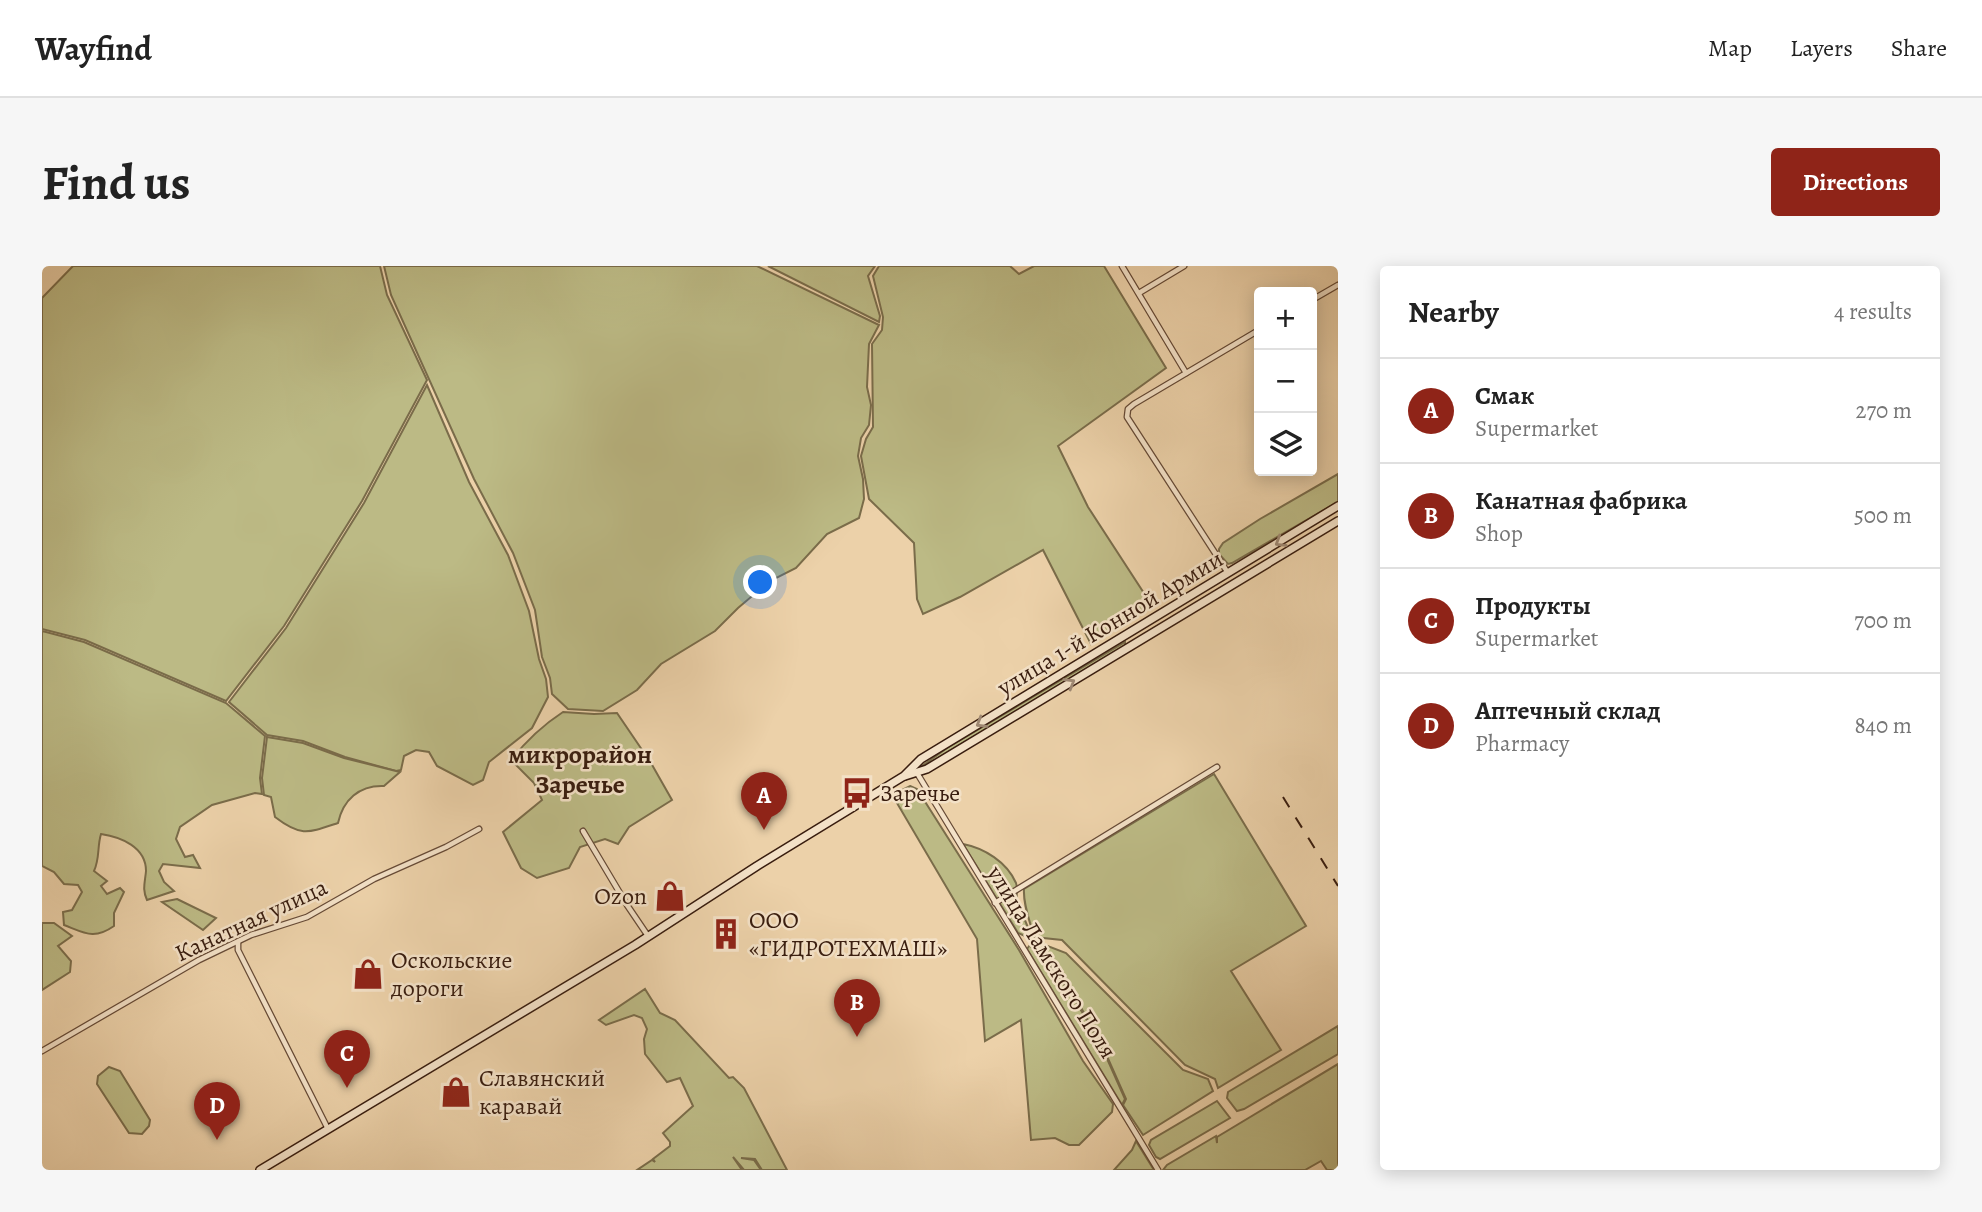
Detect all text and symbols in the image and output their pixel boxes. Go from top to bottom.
text: Wayfind [35,26,152,71]
text: Map [1708,32,1752,64]
text: Layers [1790,32,1853,64]
text: Share [1891,32,1947,64]
button: Directions [1771,148,1940,216]
text: Find us [42,149,190,216]
map controls [1254,287,1317,476]
button: + [1254,287,1317,350]
text: Nearby [1408,292,1499,332]
text: 4 results [1834,296,1912,327]
button: − [1254,350,1317,413]
text: Смак [1475,378,1535,413]
text: A [1424,395,1438,426]
text: 270 m [1855,395,1912,426]
button: layers [1254,413,1317,476]
text: Supermarket [1475,413,1598,444]
text: Канатная фабрика [1475,483,1687,518]
text: B [1424,500,1438,531]
text: 500 m [1854,500,1912,531]
text: Shop [1475,518,1523,549]
one-way arrow [1274,533,1287,546]
street label: улица 1-й Конной Армии [990,543,1229,704]
your location [743,565,777,599]
text: Продукты [1475,588,1591,623]
text: C [1424,605,1438,636]
text: 700 m [1854,605,1912,636]
text: Supermarket [1475,623,1598,654]
one-way arrow [1063,679,1076,692]
text: Аптечный склад [1475,693,1661,728]
text: D [1423,710,1439,741]
text: 840 m [1854,710,1912,741]
one-way arrow [975,715,988,728]
text: Pharmacy [1475,728,1569,759]
district label: микрорайон Заречье [508,737,652,802]
pin: A [741,772,787,830]
bus stop icon: Заречье [840,776,874,810]
place label: Заречье [880,777,960,809]
street label: улица Ламского Поля [979,859,1124,1065]
street label: Канатная улица [170,871,332,969]
shop icon: Ozon [653,879,687,913]
place label: Ozon [594,880,647,912]
place label: ООО «ГИДРОТЕХМАШ» [749,904,947,964]
building icon: ООО «ГИДРОТЕХМАШ» [709,917,743,951]
place label: Оскольские дороги [390,944,512,1004]
shop icon: Оскольские дороги [351,957,385,991]
pin: B [834,979,880,1037]
pin: C [324,1030,370,1088]
place label: Славянский каравай [479,1062,605,1122]
shop icon: Славянский каравай [439,1075,473,1109]
pin: D [194,1082,240,1140]

